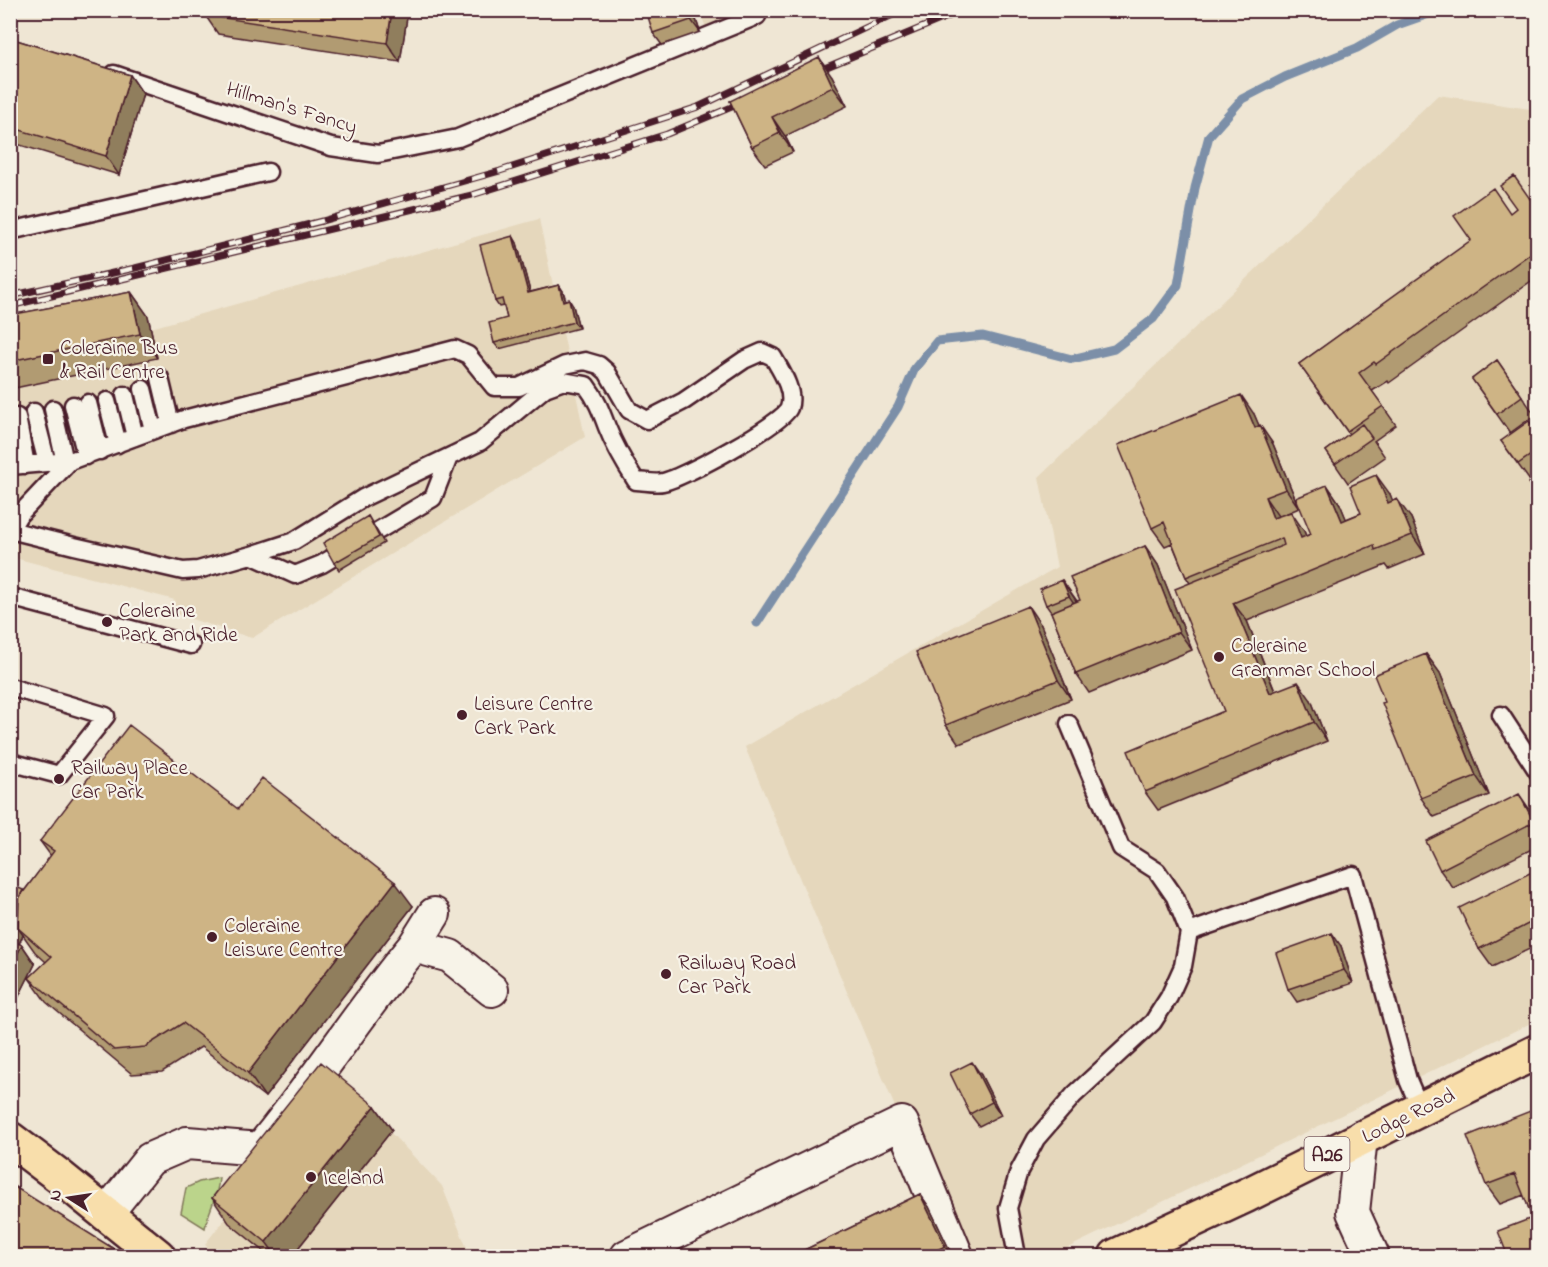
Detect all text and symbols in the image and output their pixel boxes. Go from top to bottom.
street label: Hillman's Fancy [222,75,361,145]
place label: Coleraine Bus & Rail Centre [60,334,178,388]
marker: Coleraine Bus & Rail Centre [41,352,55,366]
place label: Coleraine Park and Ride [119,597,238,651]
marker: Coleraine Park and Ride [100,615,114,629]
place label: Coleraine Grammar School [1231,632,1375,686]
marker: Coleraine Grammar School [1212,650,1226,664]
place label: Leisure Centre Cark Park [474,690,594,744]
marker: Leisure Centre Cark Park [455,708,469,722]
place label: Railway Place Car Park [71,754,188,808]
marker: Railway Place Car Park [52,772,66,786]
place label: Coleraine Leisure Centre [224,912,344,966]
marker: Coleraine Leisure Centre [205,930,219,944]
place label: Railway Road Car Park [678,949,796,1003]
marker: Railway Road Car Park [659,967,673,981]
street label: Lodge Road [1357,1081,1462,1154]
road number: A26 [1304,1137,1350,1171]
place label: Iceland [323,1164,384,1194]
north arrow [39,1168,99,1228]
marker: Iceland [304,1170,318,1184]
text: N [43,1187,69,1203]

